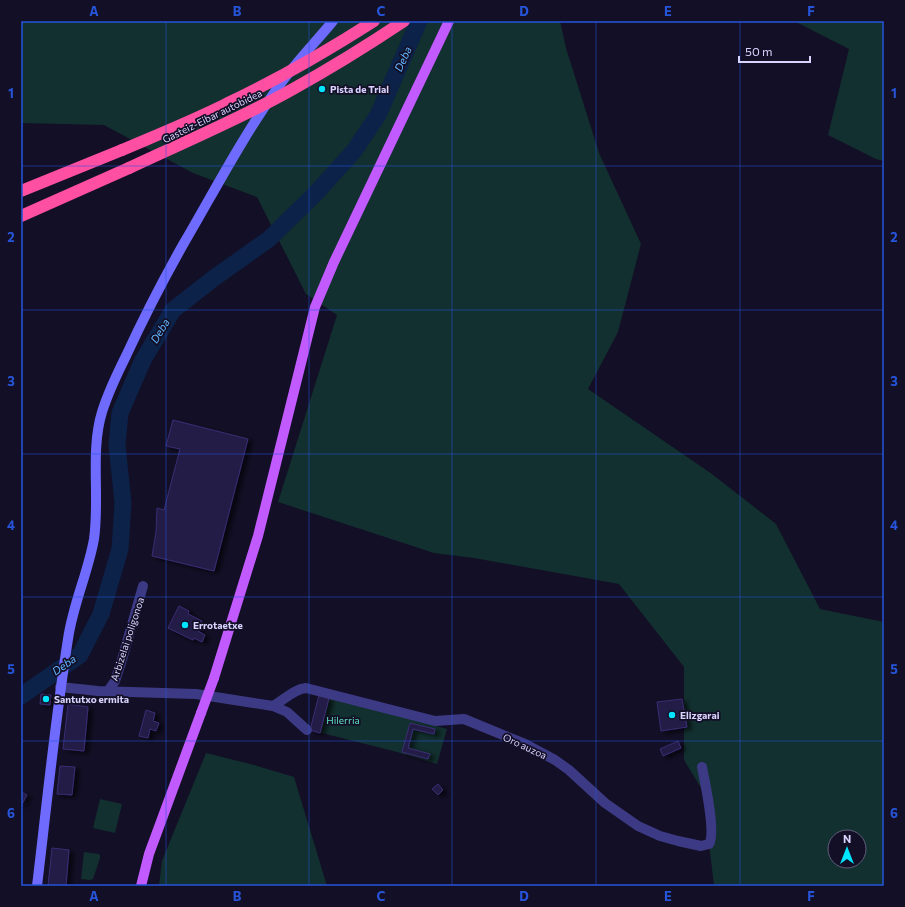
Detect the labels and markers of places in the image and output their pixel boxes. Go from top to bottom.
place label: Pista de Trial [330,83,389,95]
marker: Pista de Trial [317,84,327,94]
place label: Errotaetxe [193,619,243,631]
marker: Errotaetxe [180,620,190,630]
place label: Santutxo ermita [54,693,129,705]
marker: Santutxo ermita [41,694,51,704]
place label: Elizgarai [680,709,720,721]
marker: Elizgarai [667,710,677,720]

